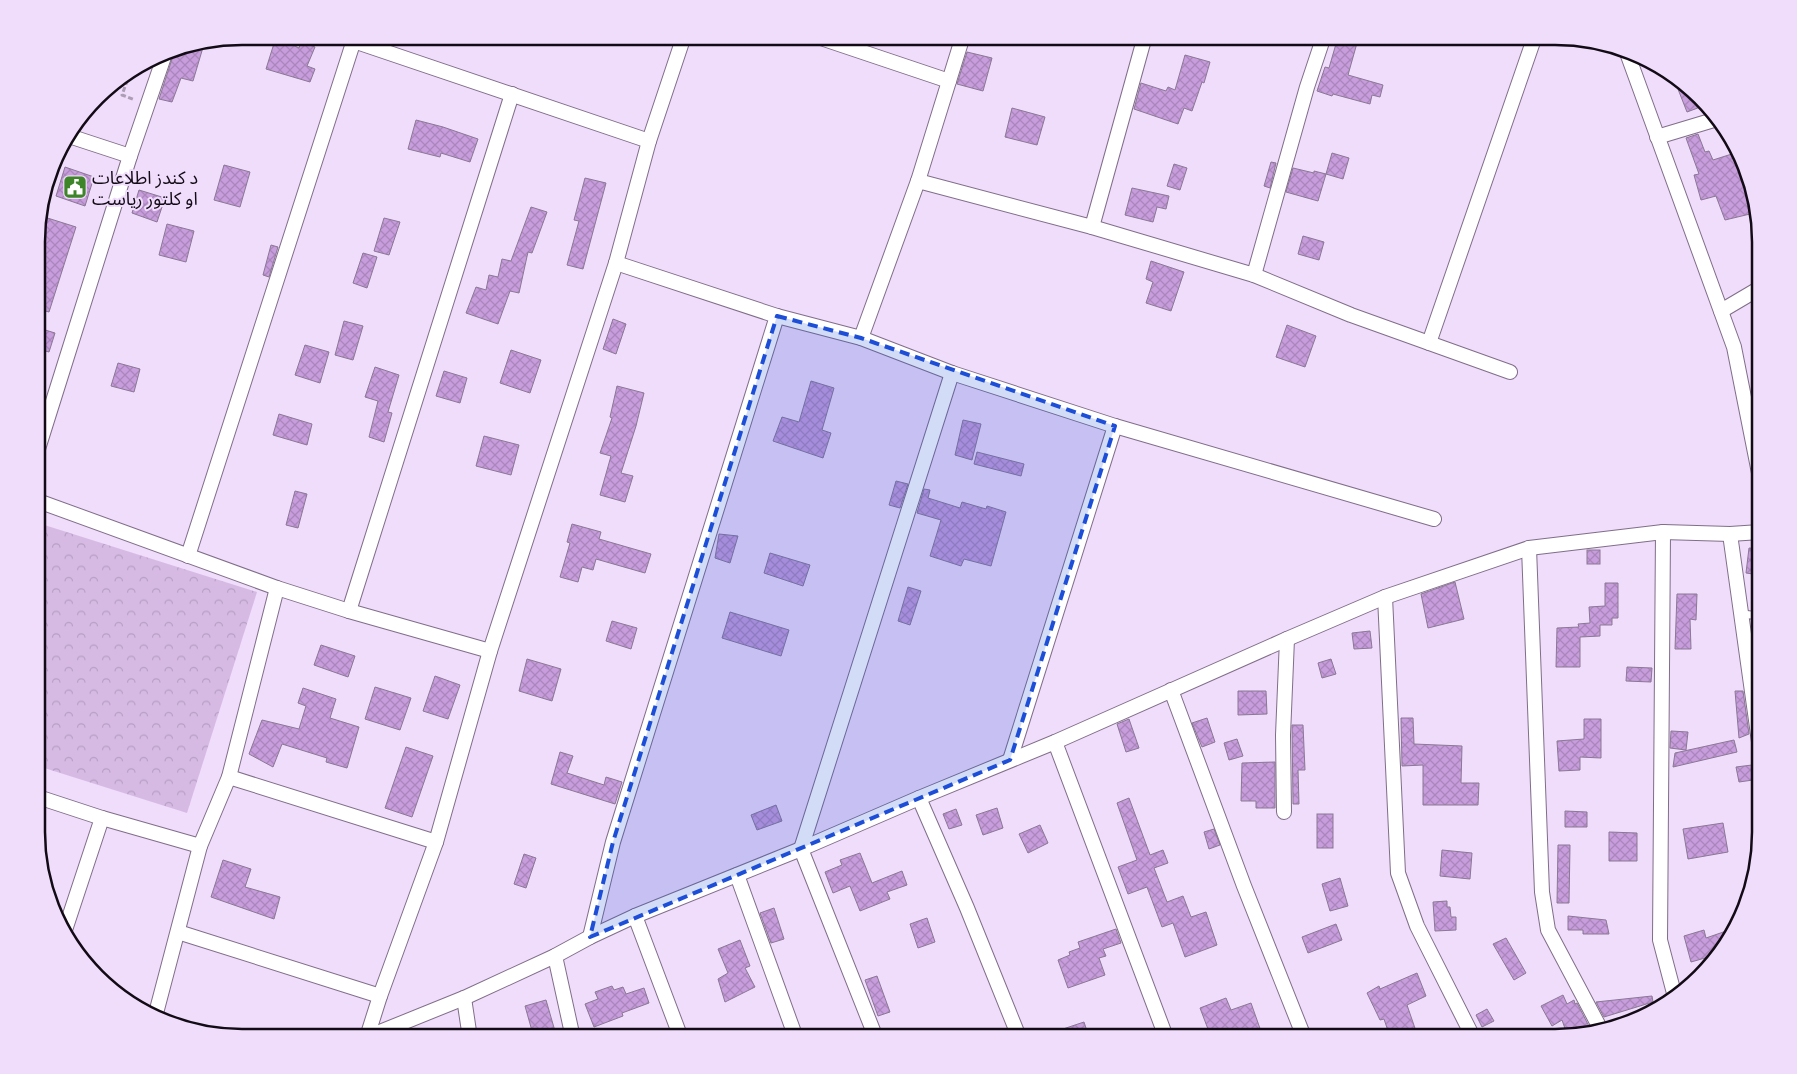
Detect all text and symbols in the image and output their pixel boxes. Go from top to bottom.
place label: د کندز اطلاعات او کلتور ریاست [92,167,198,210]
public building icon: د کندز اطلاعات او کلتور ریاست [62,174,88,200]

